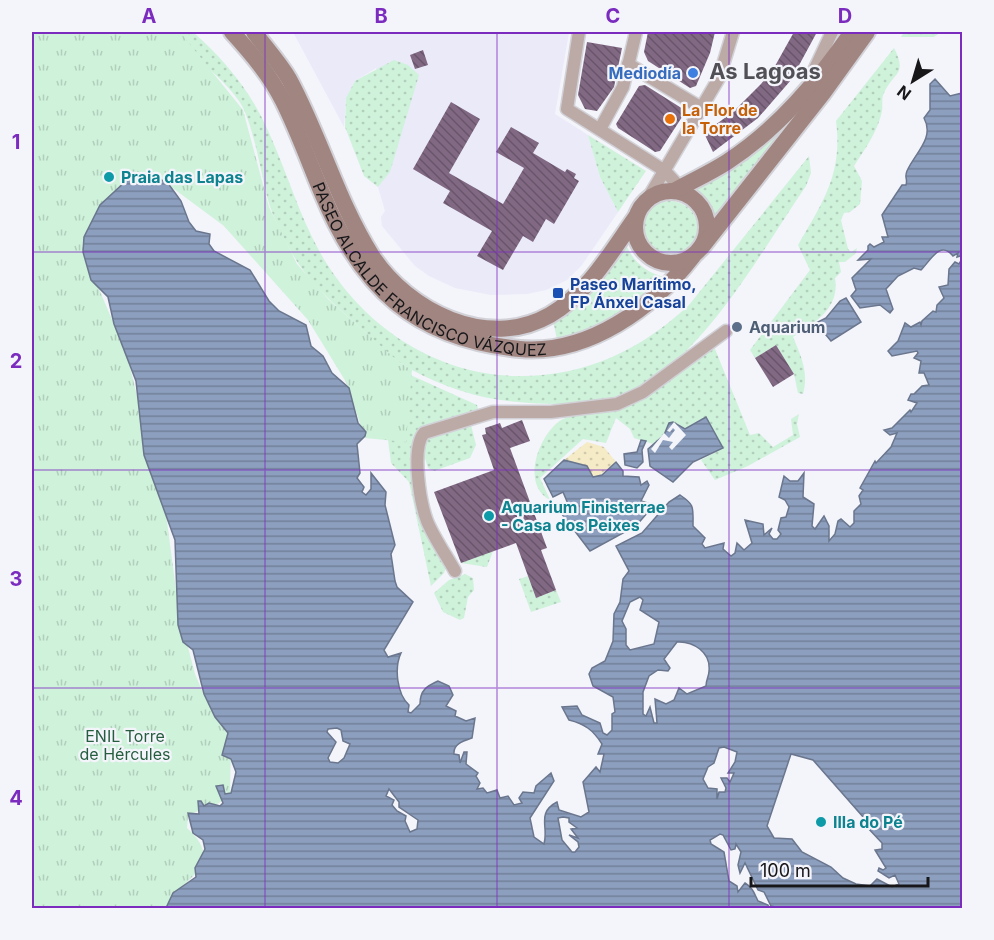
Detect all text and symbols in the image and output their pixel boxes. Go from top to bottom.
text: A [142,4,157,28]
text: B [374,4,388,28]
text: C [606,4,620,28]
text: D [838,4,852,28]
north arrow [883,51,943,111]
district label: As Lagoas [709,58,821,84]
place label: Mediodía [609,63,681,83]
marker: Mediodía [686,66,700,80]
text: N [893,81,915,105]
place label: La Flor de la Torre [682,100,758,138]
marker: La Flor de la Torre [663,112,677,126]
text: 1 [12,130,20,154]
place label: Praia das Lapas [121,167,243,187]
marker: Praia das Lapas [102,170,116,184]
street label: PASEO ALCALDE FRANCISCO VÁZQUEZ [309,179,547,360]
place label: Paseo Marítimo, FP Ánxel Casal [570,274,697,312]
marker: Paseo Marítimo, FP Ánxel Casal [551,286,565,300]
place label: Aquarium [749,317,825,337]
marker: Aquarium [730,320,744,334]
text: 2 [10,349,22,373]
place label: Aquarium Finisterrae - Casa dos Peixes [501,497,665,535]
marker: Aquarium Finisterrae - Casa dos Peixes [482,509,496,523]
text: 3 [10,567,22,591]
park label: ENIL Torre de Hércules [80,726,170,764]
text: 4 [9,786,23,810]
place label: Illa do Pé [833,812,903,832]
marker: Illa do Pé [814,815,828,829]
scale bar [751,850,928,888]
text: 100 m [760,860,811,881]

